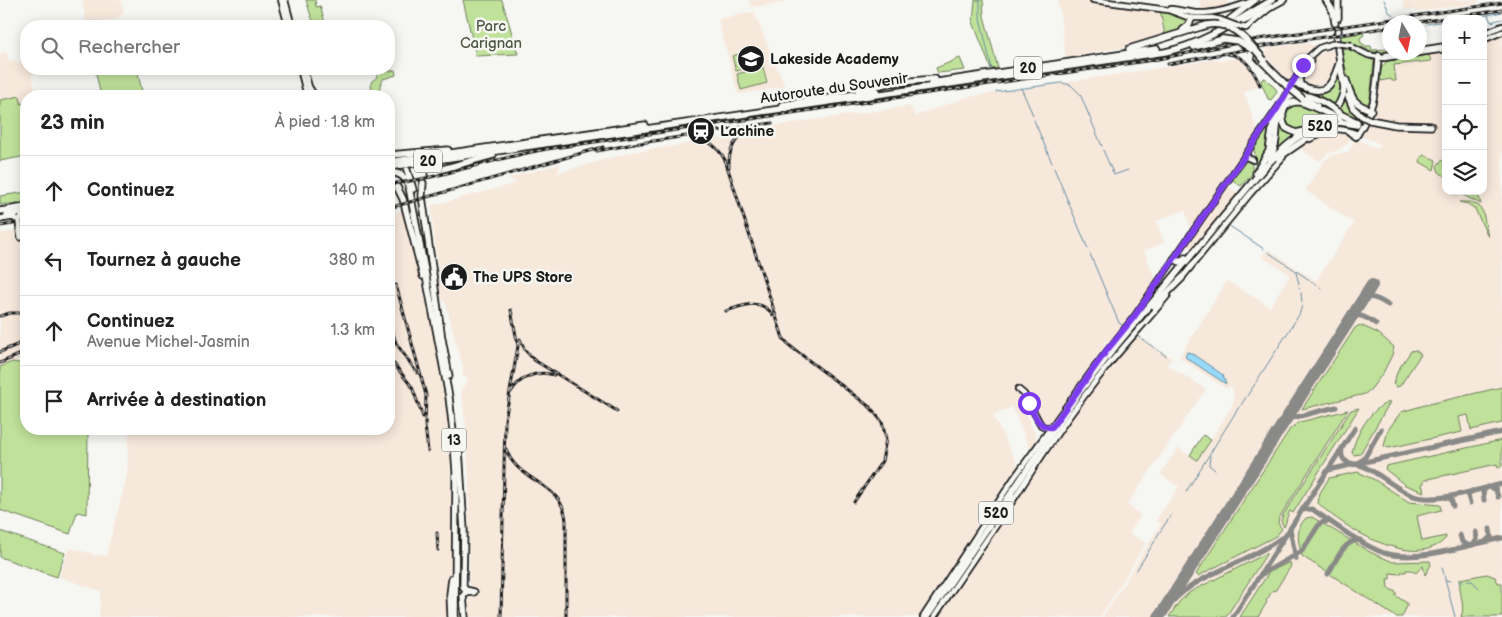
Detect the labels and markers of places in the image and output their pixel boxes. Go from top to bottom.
school or university icon: Lakeside Academy [736,44,766,74]
place label: Lakeside Academy [770,50,899,69]
station icon: Lachine [686,116,716,146]
place label: Lachine [720,122,774,141]
public building icon: The UPS Store [439,262,469,292]
place label: The UPS Store [473,268,573,287]

